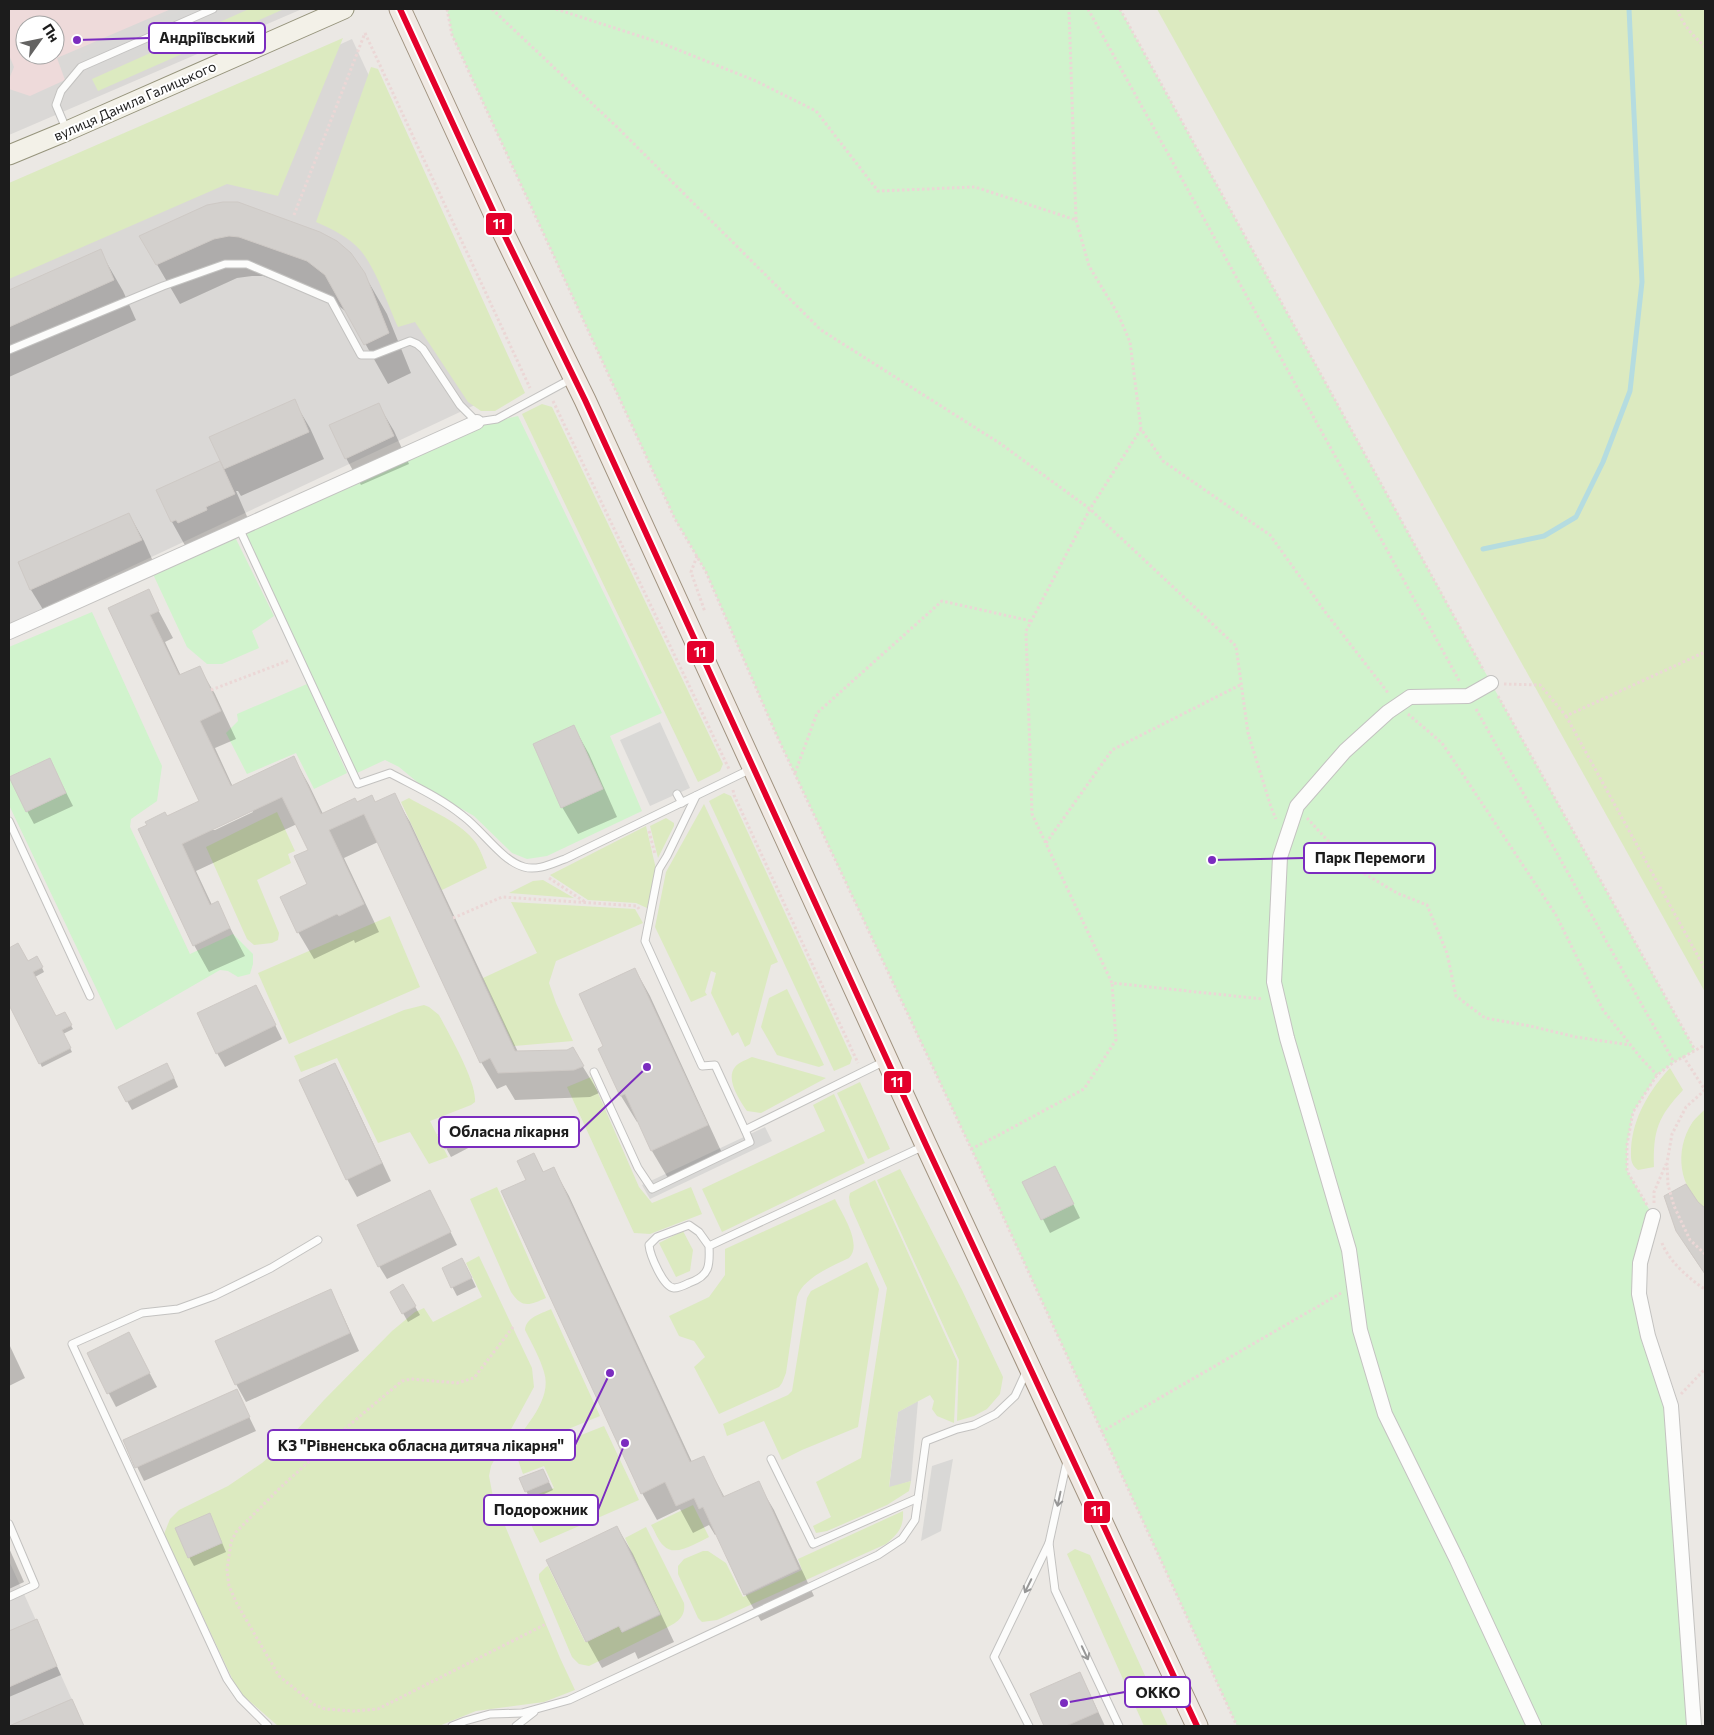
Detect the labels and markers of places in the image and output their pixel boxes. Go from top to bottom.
callout: Андріївський [149,23,265,53]
callout: Парк Перемоги [1304,843,1435,873]
callout: Обласна лікарня [439,1117,579,1147]
callout: КЗ "Рівненська обласна дитяча лікарня" [268,1430,575,1460]
callout: Подорожник [484,1495,598,1525]
callout: ОККО [1125,1677,1190,1707]

